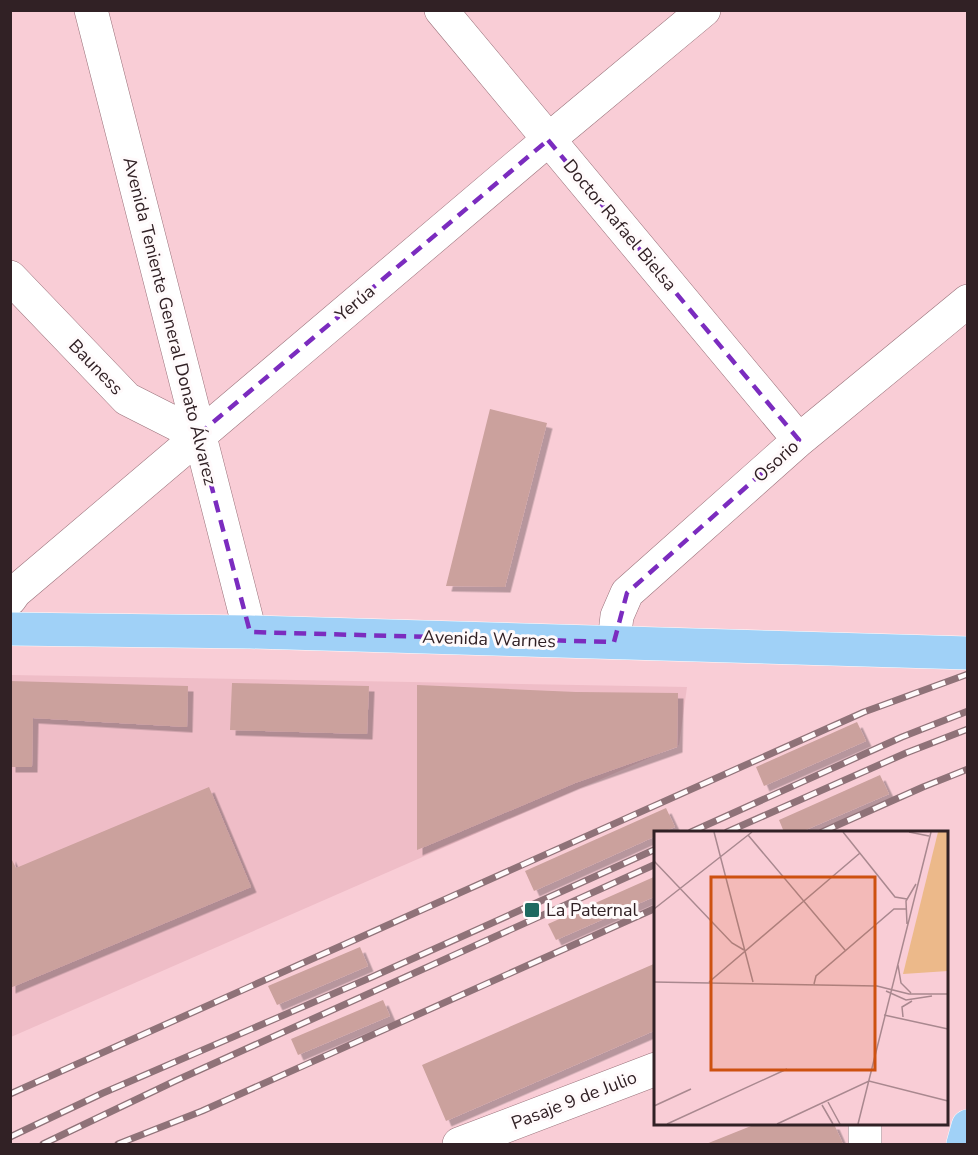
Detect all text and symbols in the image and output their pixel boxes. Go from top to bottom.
street label: Avenida Teniente General Donato Álvarez [118,154,222,488]
street label: Doctor Rafael Bielsa [558,154,682,296]
street label: Yerúa [329,279,380,327]
street label: Bauness [63,334,129,400]
street label: Osorio [748,434,804,488]
street label: Avenida Warnes [422,625,556,653]
inset map [654,831,948,1125]
place label: La Paternal [546,898,638,922]
marker: La Paternal [523,901,541,919]
street label: Pasaje 9 de Julio [508,1065,640,1135]

